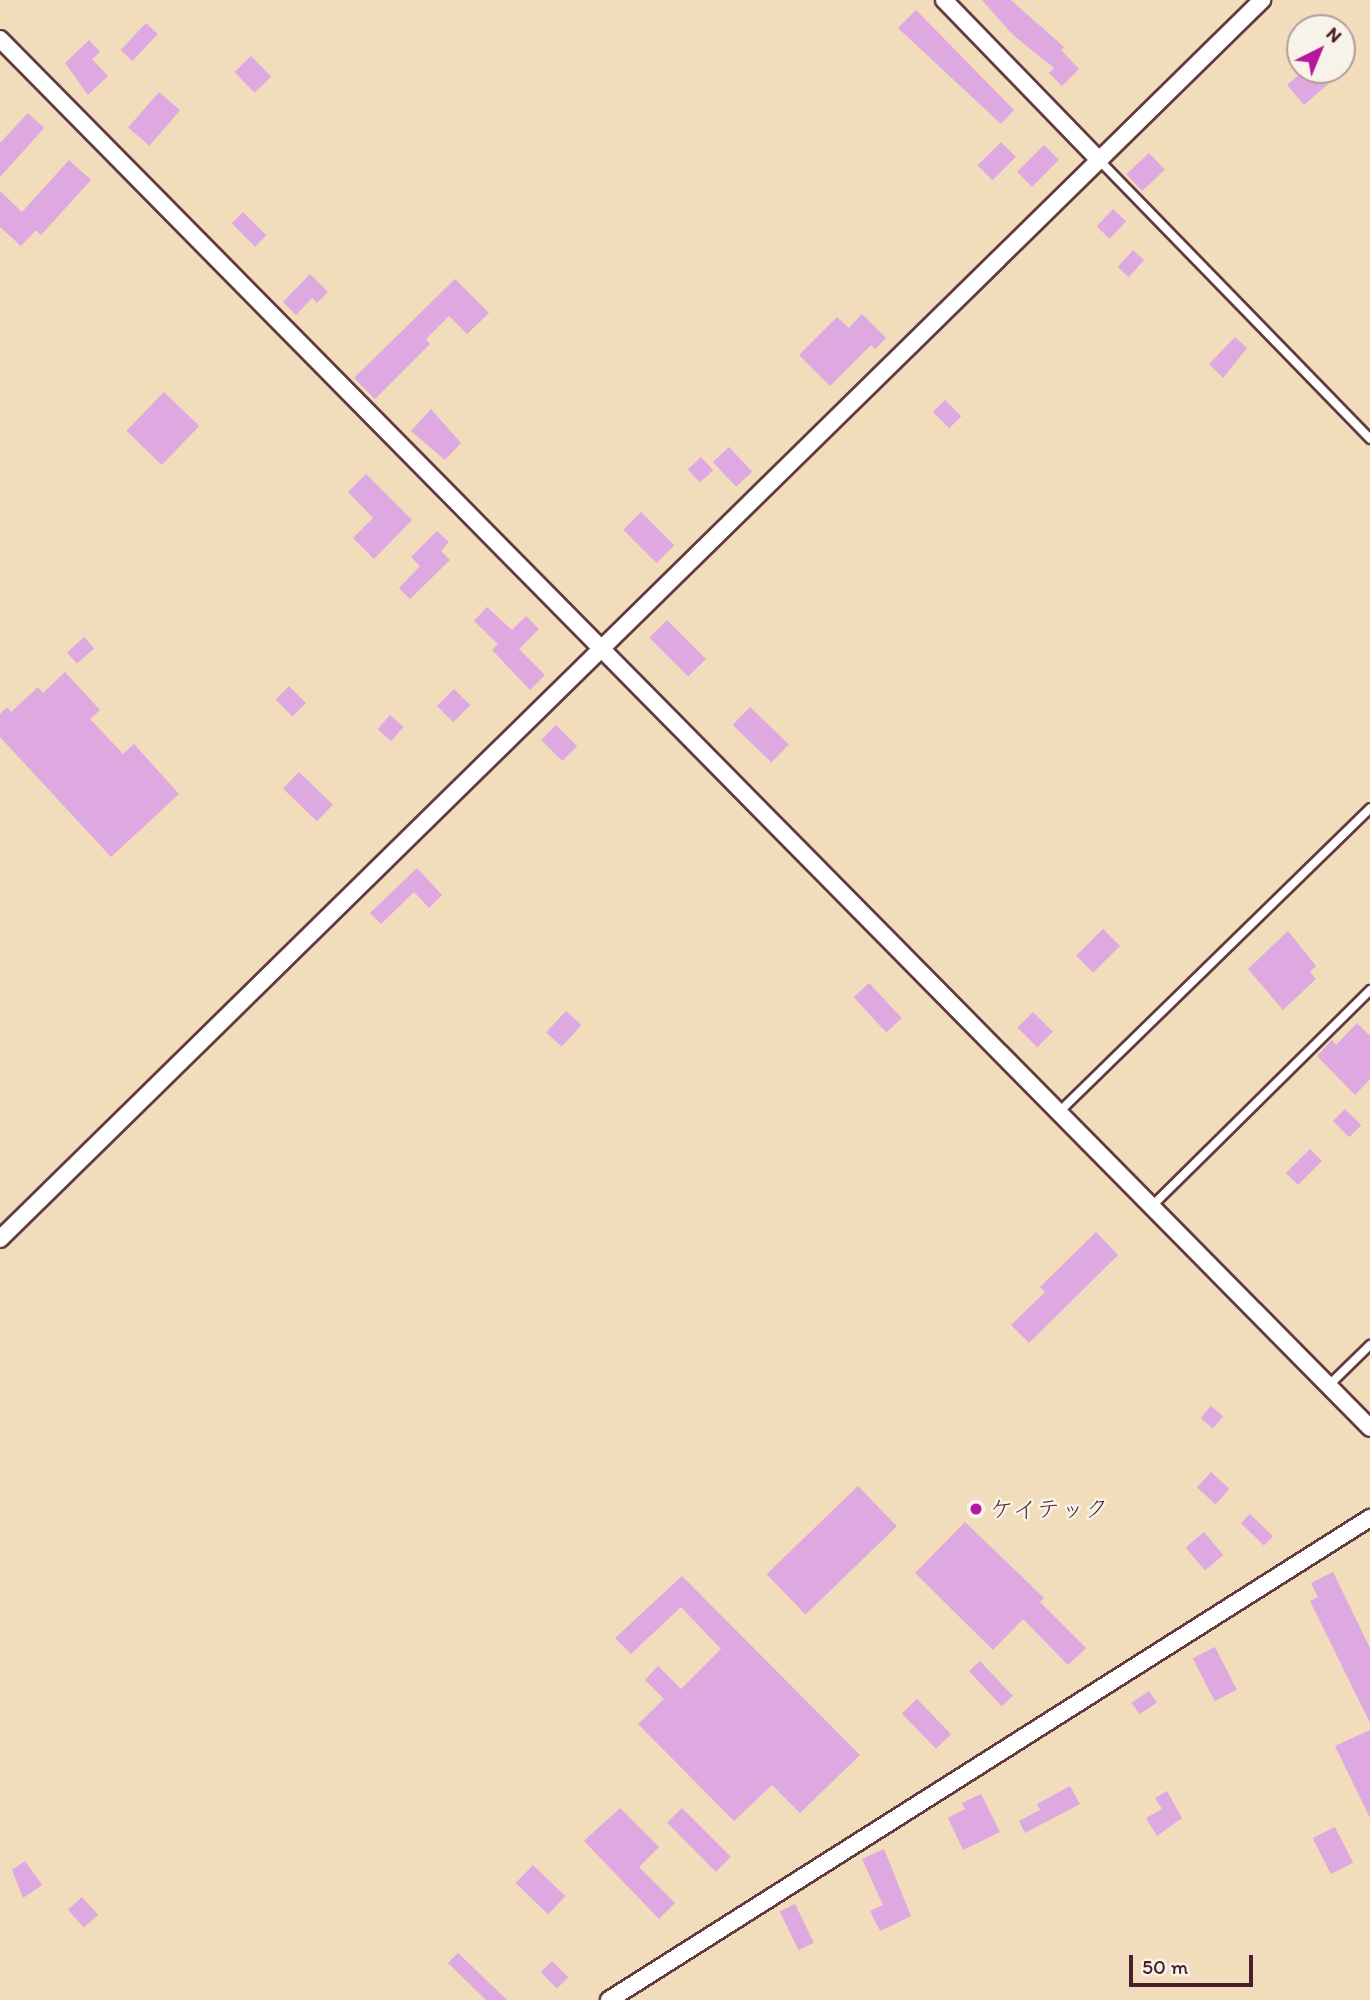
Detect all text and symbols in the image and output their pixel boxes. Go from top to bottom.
north arrow [1286,14,1356,84]
text: N [1322,22,1347,48]
place label: ケイテック [990,1495,1110,1523]
marker: ケイテック [968,1501,984,1517]
scale bar [1132,1940,1256,1984]
text: 50 m [1142,1954,1188,1979]

